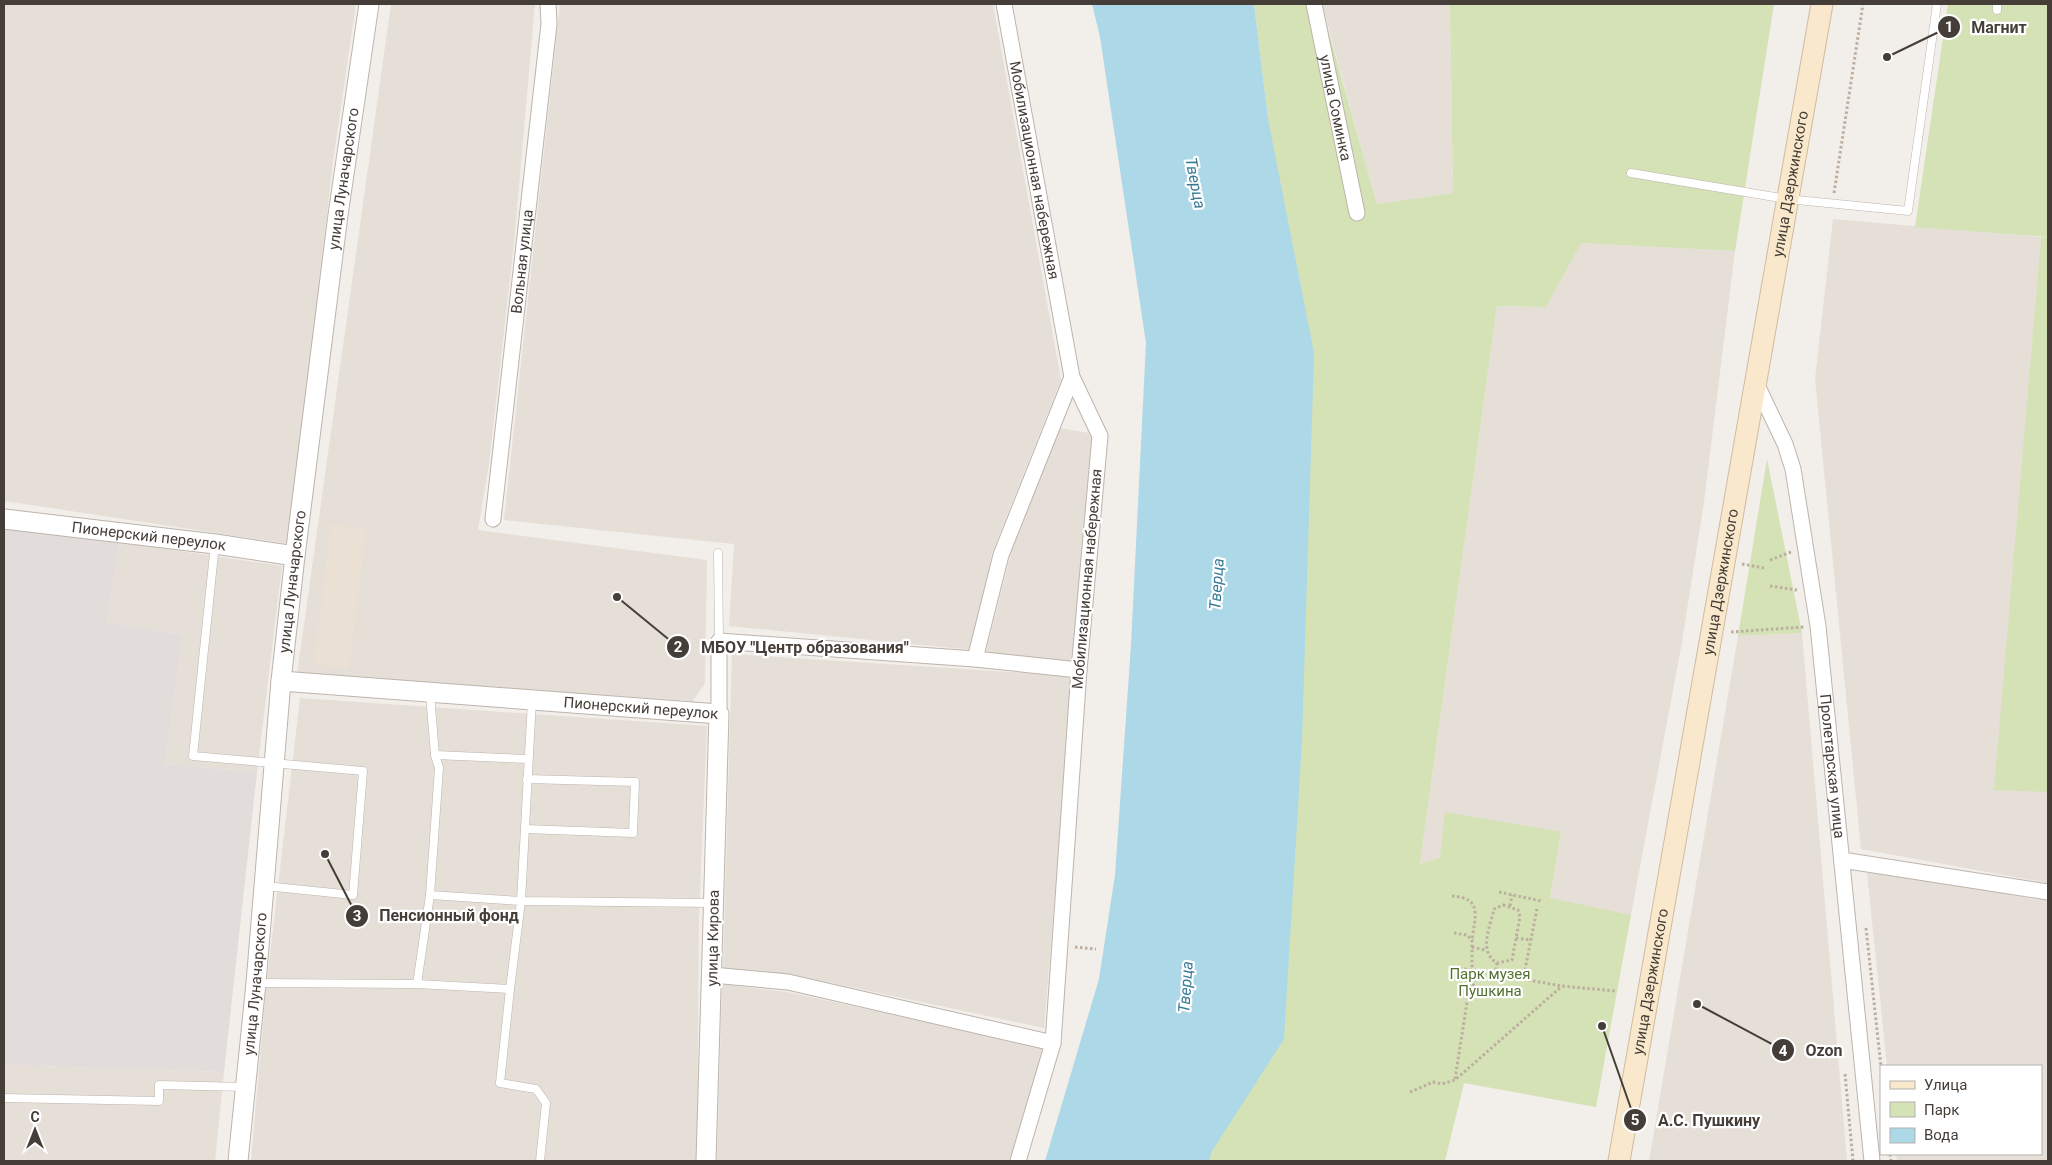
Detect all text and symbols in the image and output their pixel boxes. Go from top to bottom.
callout: Магнит [1936,12,2037,43]
text: 1 [1945,18,1953,36]
text: Магнит [1971,18,2027,37]
street label: улица Соминка [1316,53,1355,163]
street label: Мобилизационная набережная [1006,60,1063,281]
street label: улица Луначарского [325,107,363,251]
street label: улица Дзержинского [1769,109,1812,258]
water label: Тверца [1181,156,1210,210]
street label: Вольная улица [507,209,537,315]
street label: Мобилизационная набережная [1068,468,1106,690]
street label: улица Дзержинского [1699,507,1742,656]
street label: улица Луначарского [275,509,310,654]
street label: Пионерский переулок [71,518,227,555]
water label: Тверца [1205,557,1228,611]
callout: МБОУ "Центр образования" [666,631,919,662]
text: 2 [674,638,683,656]
text: МБОУ "Центр образования" [701,638,909,657]
street label: Пионерский переулок [563,693,719,723]
street label: Пролетарская улица [1816,693,1848,839]
street label: улица Кирова [703,889,723,987]
callout: Пенсионный фонд [344,900,529,931]
text: Пенсионный фонд [379,906,519,925]
text: 3 [353,907,361,925]
street label: улица Дзержинского [1629,907,1672,1056]
street label: улица Луначарского [240,912,271,1056]
water label: Тверца [1174,960,1197,1014]
park label: Парк музея Пушкина [1449,965,1531,1000]
callout: Ozon [1771,1035,1853,1066]
text: Ozon [1805,1041,1843,1060]
text: 4 [1779,1042,1788,1060]
legend [1880,1065,2042,1155]
text: Улица [1924,1076,1967,1094]
text: Парк [1924,1101,1959,1119]
north arrow [10,1105,60,1155]
callout: А.С. Пушкину [1623,1105,1770,1136]
text: С [30,1109,40,1125]
text: 5 [1631,1111,1639,1129]
text: А.С. Пушкину [1658,1111,1761,1130]
text: Вода [1924,1126,1959,1144]

